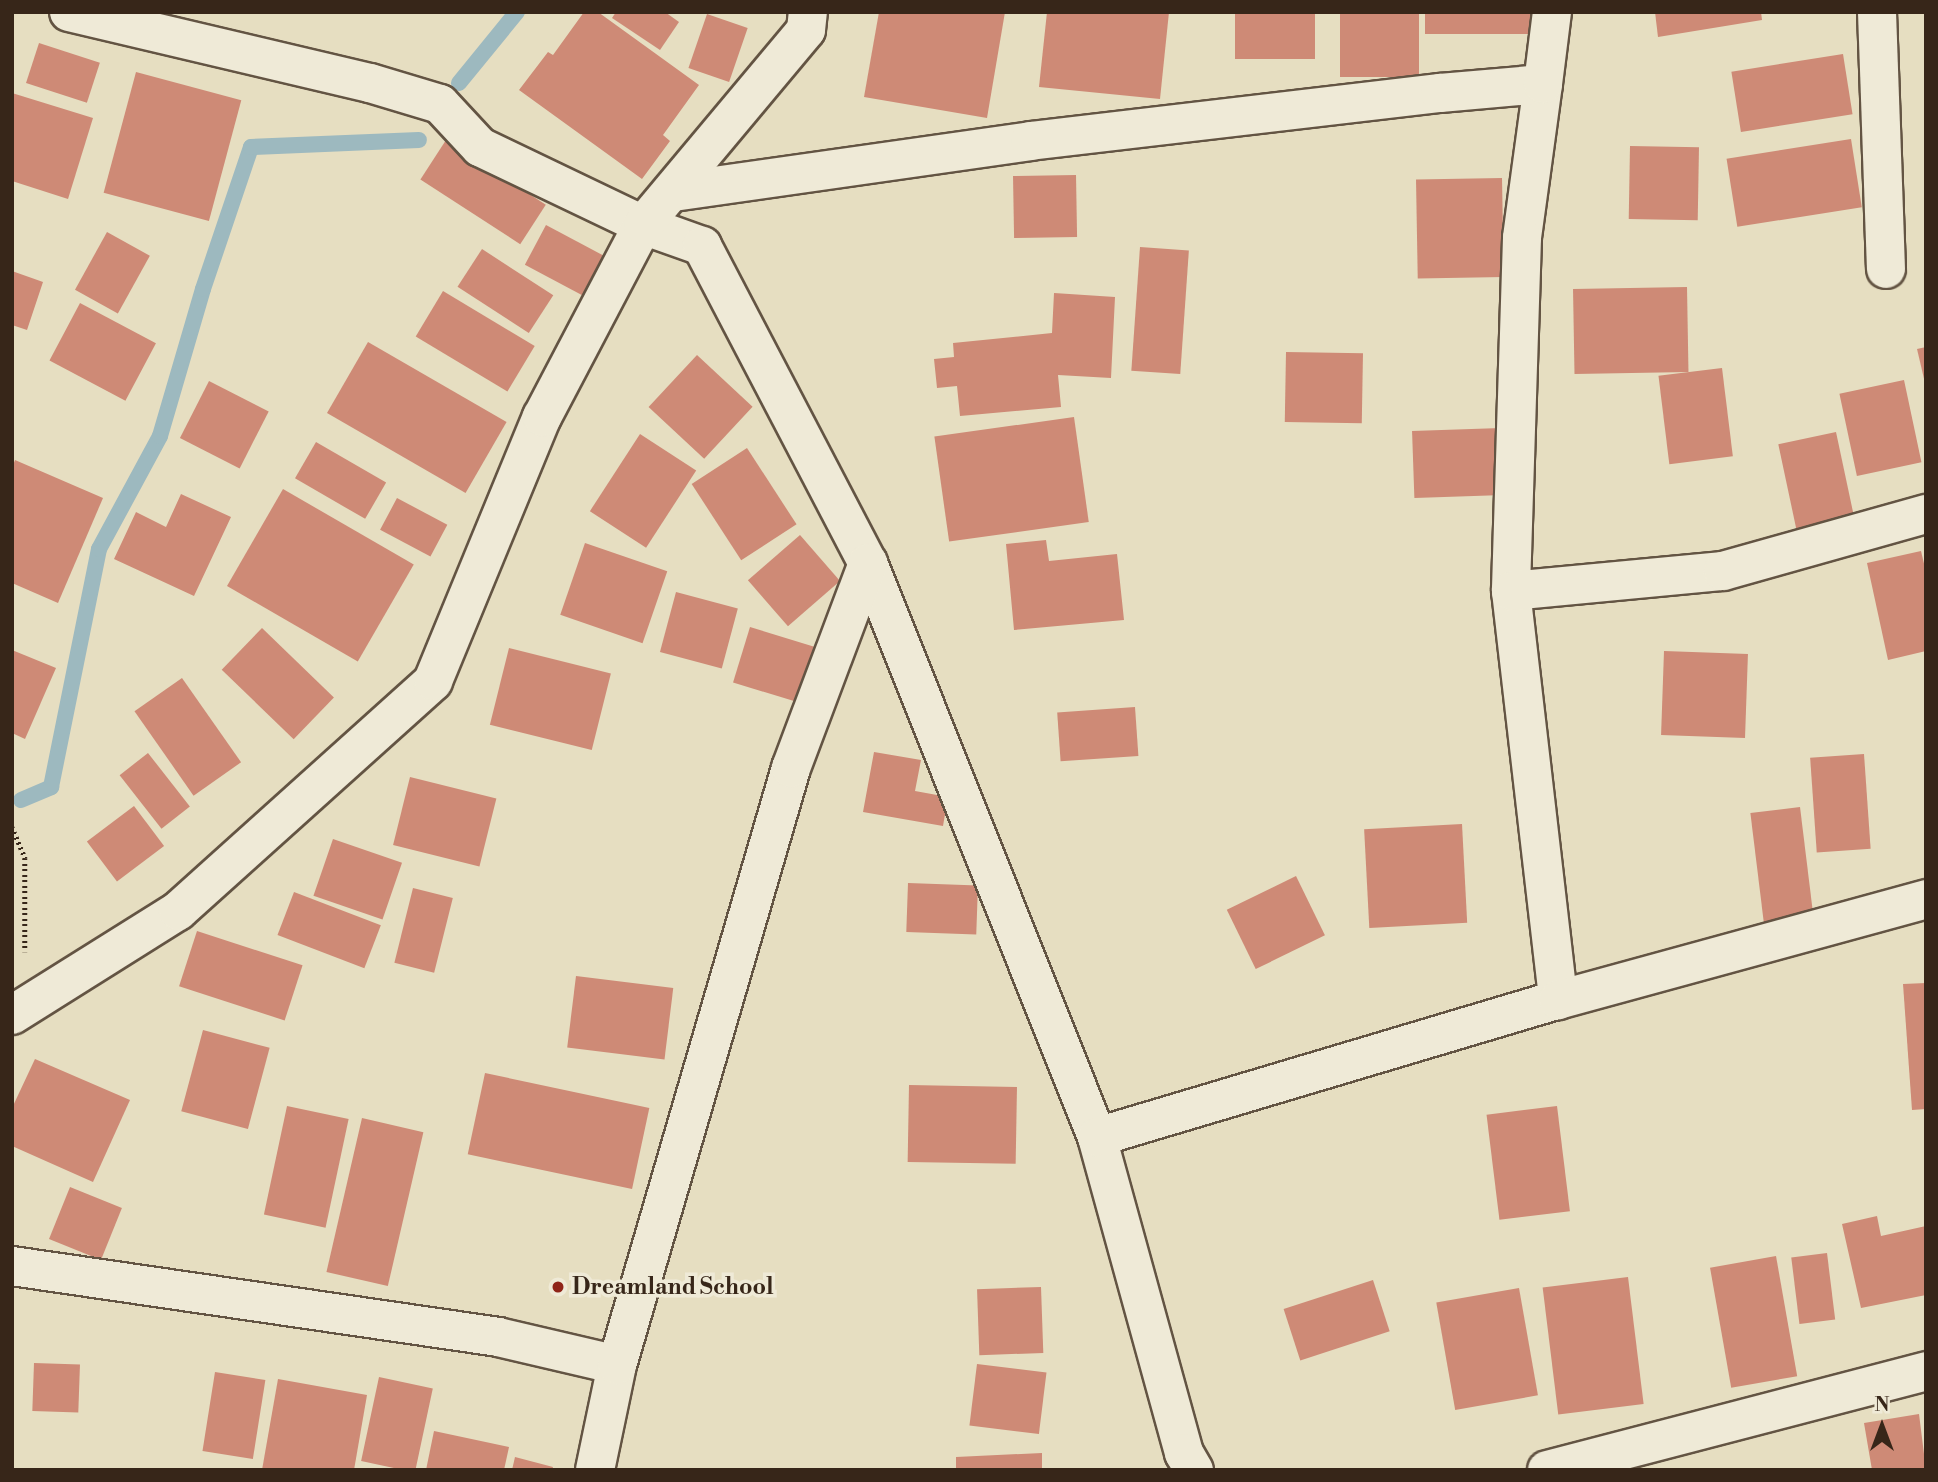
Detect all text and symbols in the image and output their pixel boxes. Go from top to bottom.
place label: Dreamland School [572,1273,774,1301]
marker: Dreamland School [550,1279,566,1295]
north arrow [1847,1391,1917,1461]
text: N [1874,1393,1890,1417]

